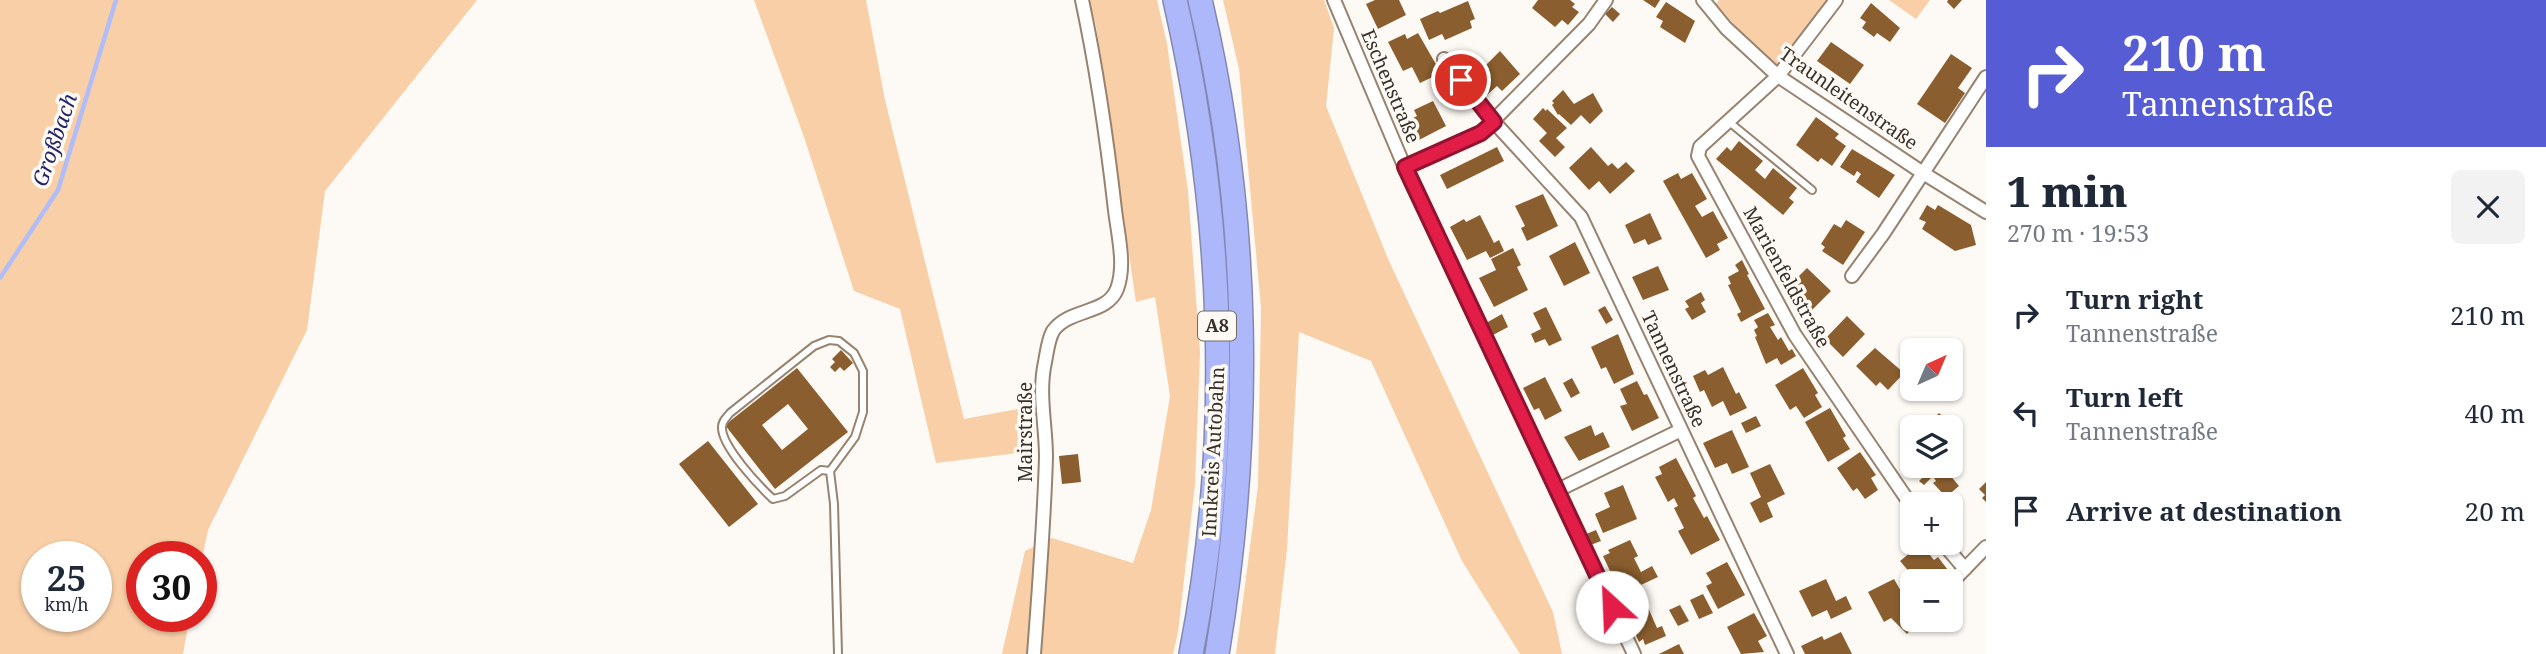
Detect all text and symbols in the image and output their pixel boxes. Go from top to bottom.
text: 210 m [2122,19,2266,85]
street label: Eschenstraße [1355,25,1427,147]
icon: right [2007,28,2098,119]
street label: Traunleitenstraße [1775,40,1923,156]
pin [1431,50,1491,110]
icon: arrive [1442,61,1480,99]
text: Tannenstraße [2122,82,2334,125]
water label: Großbach [25,89,83,190]
text: 1 min [2007,162,2128,219]
button: close [2451,170,2525,244]
street label: Marienfeldstraße [1737,202,1837,352]
text: 270 m · 19:53 [2007,217,2149,249]
text: Turn right [2066,281,2203,317]
icon: right [2007,296,2045,334]
text: 210 m [2450,297,2525,333]
street label: Tannenstraße [1636,307,1712,431]
road number: A8 [1198,312,1236,340]
text: Tannenstraße [2066,317,2218,349]
north arrow [1900,338,1964,401]
map controls [1900,338,1963,632]
street label: Innkreis Autobahn [1196,366,1230,538]
text: Turn left [2066,379,2183,415]
street label: Mairstraße [1012,382,1038,482]
icon: left [2007,394,2045,432]
text: 40 m [2465,395,2525,431]
button: layers [1900,415,1963,478]
text: Tannenstraße [2066,415,2218,447]
button: + [1900,492,1963,555]
icon: arrive [2007,492,2045,530]
text: Arrive at destination [2066,493,2342,529]
text: 20 m [2465,493,2525,529]
speed limit sign: 30 [126,541,217,632]
text: 25 [47,554,86,601]
button: − [1900,569,1963,632]
position arrow [1575,570,1649,644]
text: km/h [44,592,89,616]

